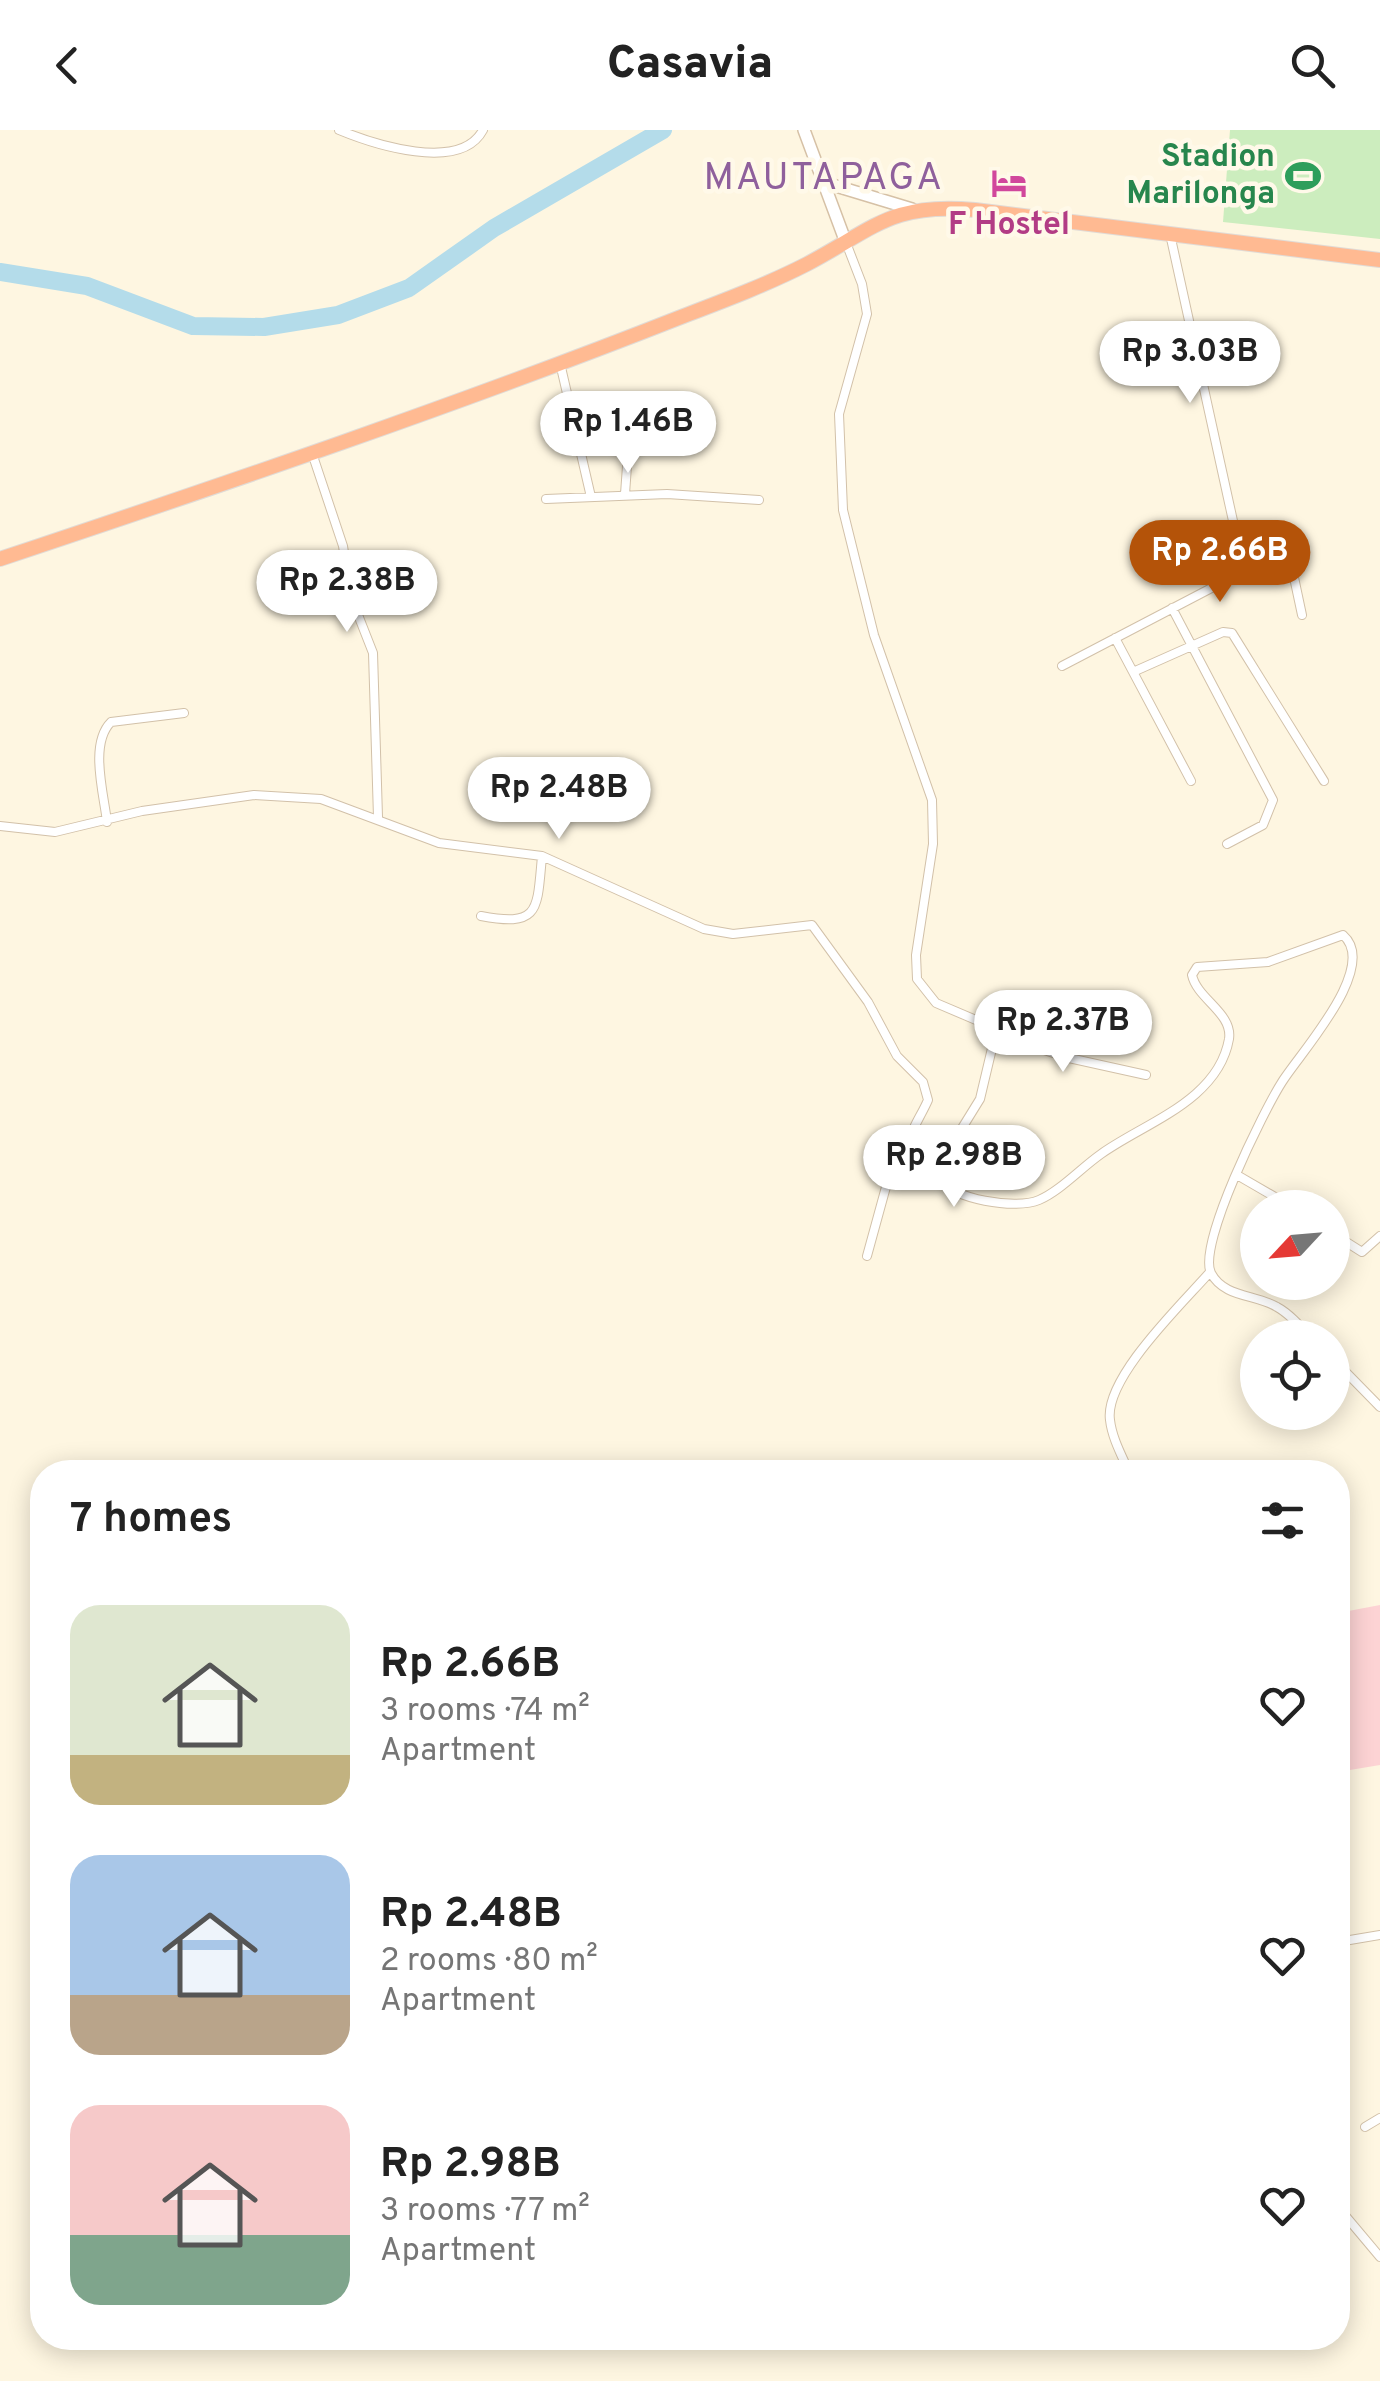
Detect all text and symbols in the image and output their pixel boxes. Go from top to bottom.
text: Casavia [607,37,773,94]
icon: back [40,38,95,93]
icon: search [1285,38,1340,93]
place label: Stadion Marilonga [1126,138,1275,215]
district label: MAUTAPAGA [704,155,944,204]
sports icon: Stadion Marilonga [1284,157,1322,195]
hotel icon: F Hostel [990,164,1028,202]
place label: F Hostel [948,206,1070,246]
pin: Rp 3.03B [1087,321,1293,406]
text: Rp 3.03B [1122,333,1258,373]
pin: Rp 1.46B [525,391,731,476]
text: Rp 1.46B [562,403,694,443]
pin: Rp 2.66B [1117,520,1323,605]
text: Rp 2.66B [1151,532,1289,572]
pin: Rp 2.38B [244,550,450,635]
text: Rp 2.38B [278,562,416,602]
pin: Rp 2.48B [456,757,662,842]
text: Rp 2.48B [490,769,628,809]
pin: Rp 2.37B [960,990,1166,1075]
text: Rp 2.37B [996,1002,1130,1042]
pin: Rp 2.98B [851,1125,1057,1210]
text: Rp 2.98B [885,1137,1023,1177]
north arrow [1240,1190,1350,1300]
map controls [1240,1190,1350,1430]
button: locate [1240,1320,1350,1430]
icon: filters [1255,1493,1310,1548]
text: 7 homes [70,1494,232,1547]
text: Rp 2.66B [380,1639,560,1692]
icon: home [150,1645,270,1765]
icon: heart [1255,1678,1310,1733]
text: 3 rooms · 74 m² [380,1692,590,1732]
text: Apartment [380,1732,536,1772]
text: Rp 2.48B [380,1889,562,1942]
icon: home [150,1895,270,2015]
icon: heart [1255,1928,1310,1983]
text: 2 rooms · 80 m² [380,1942,598,1982]
text: Apartment [380,1982,536,2022]
text: Rp 2.98B [380,2139,561,2192]
icon: home [150,2145,270,2265]
icon: heart [1255,2178,1310,2233]
text: 3 rooms · 77 m² [380,2192,590,2232]
text: Apartment [380,2232,536,2272]

